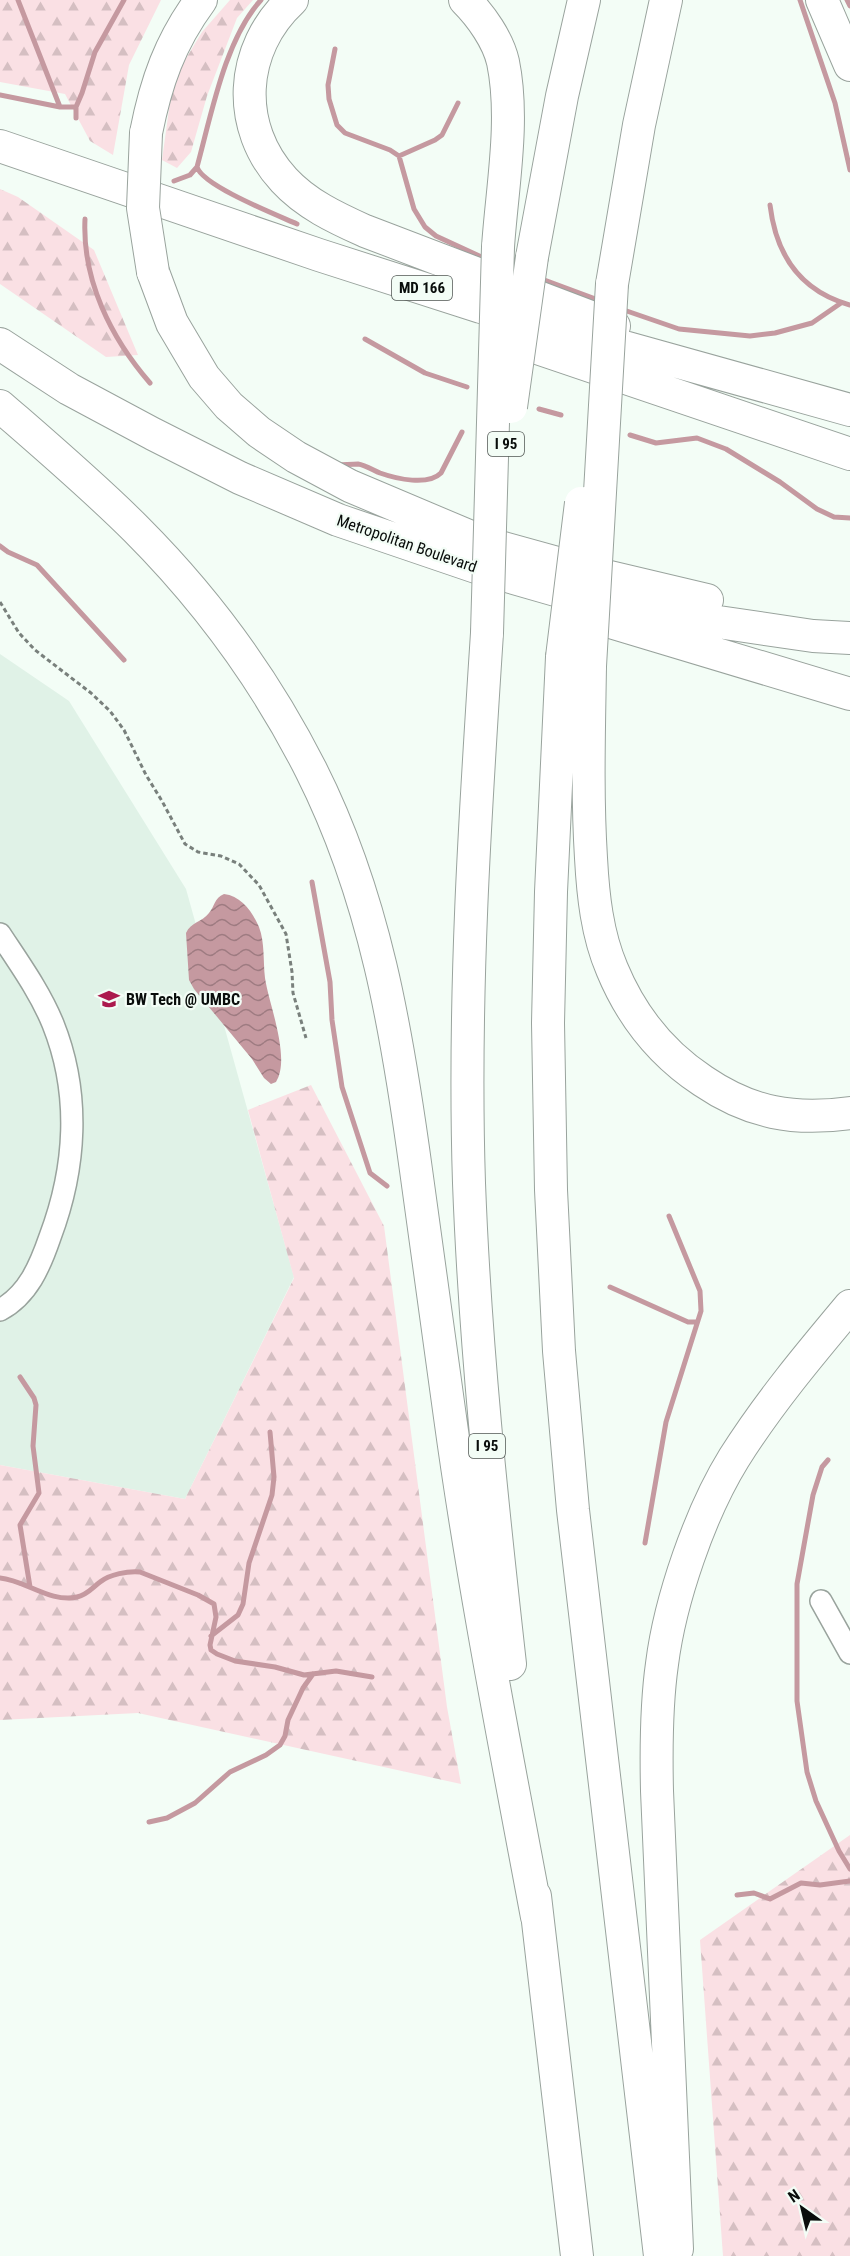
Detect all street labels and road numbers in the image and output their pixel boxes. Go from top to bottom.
road number: MD 166 [392,276,452,300]
road number: I 95 [488,432,524,456]
street label: Metropolitan Boulevard [334,511,479,576]
road number: I 95 [469,1434,505,1458]

